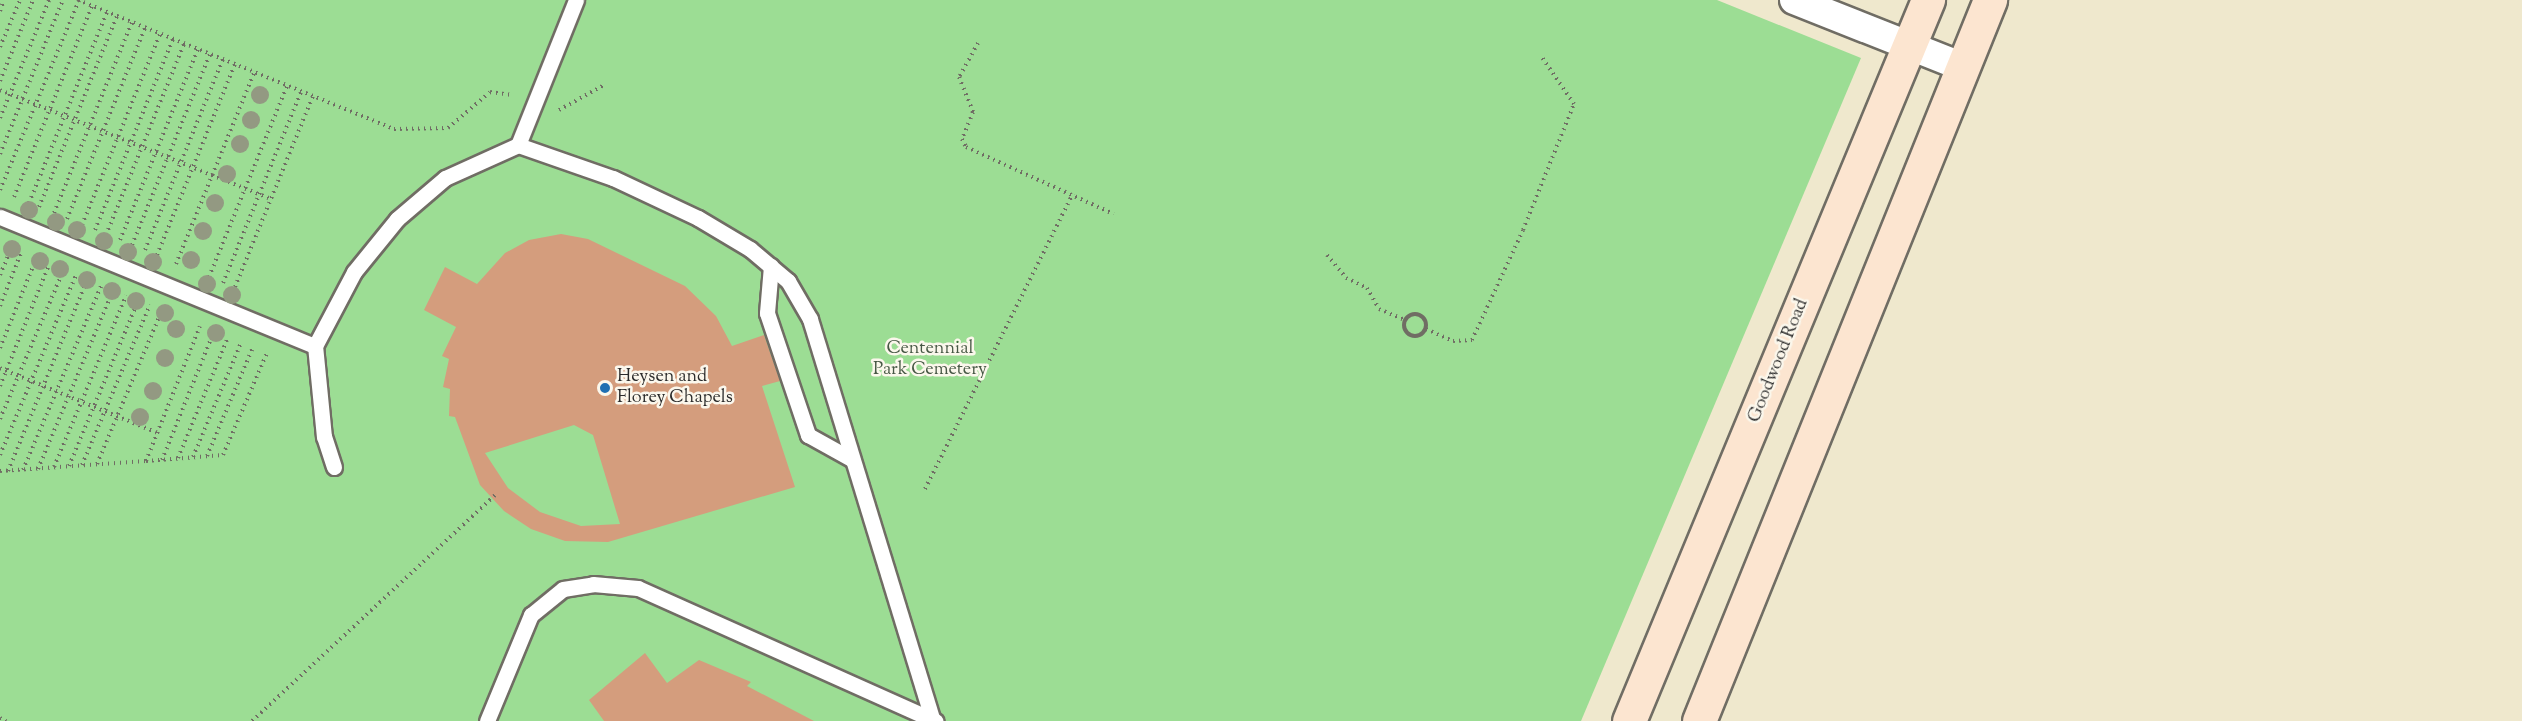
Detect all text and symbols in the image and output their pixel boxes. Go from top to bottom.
street label: Goodwood Road [1744,296,1814,426]
park label: Centennial Park Cemetery [873,339,987,382]
place label: Heysen and Florey Chapels [617,367,733,410]
marker: Heysen and Florey Chapels [598,381,612,395]

